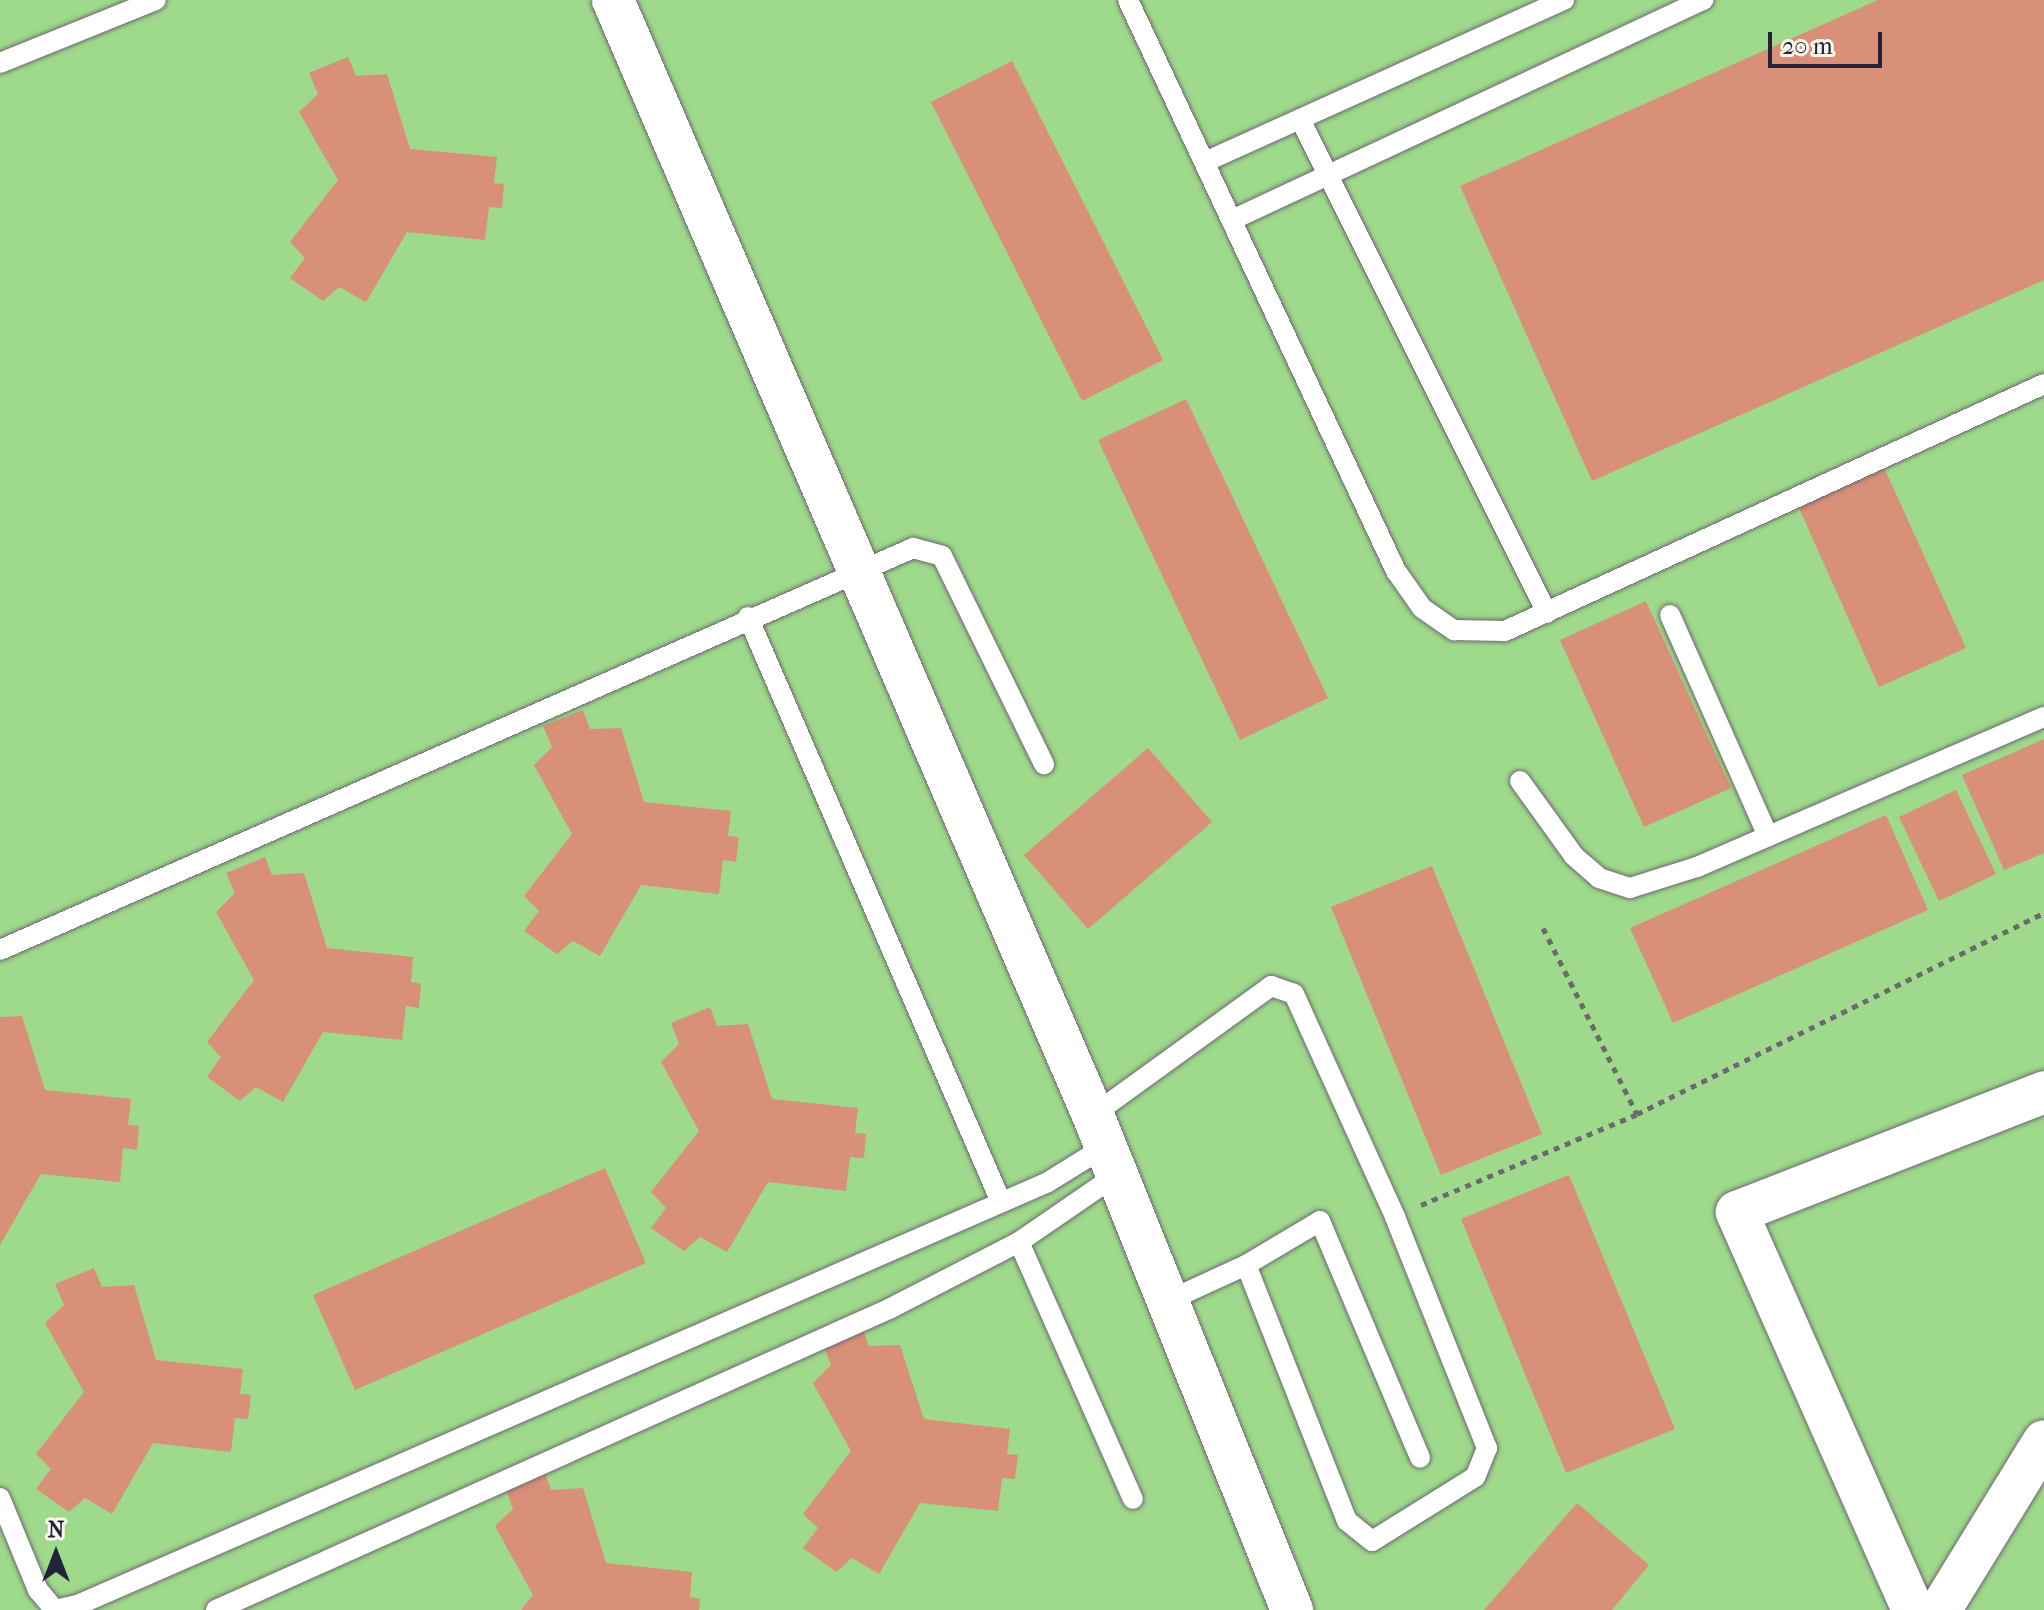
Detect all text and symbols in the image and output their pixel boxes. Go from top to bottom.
scale bar [1772,16,1886,66]
text: 20 m [1782,32,1833,60]
north arrow [16,1514,96,1594]
text: N [48,1517,64,1543]

